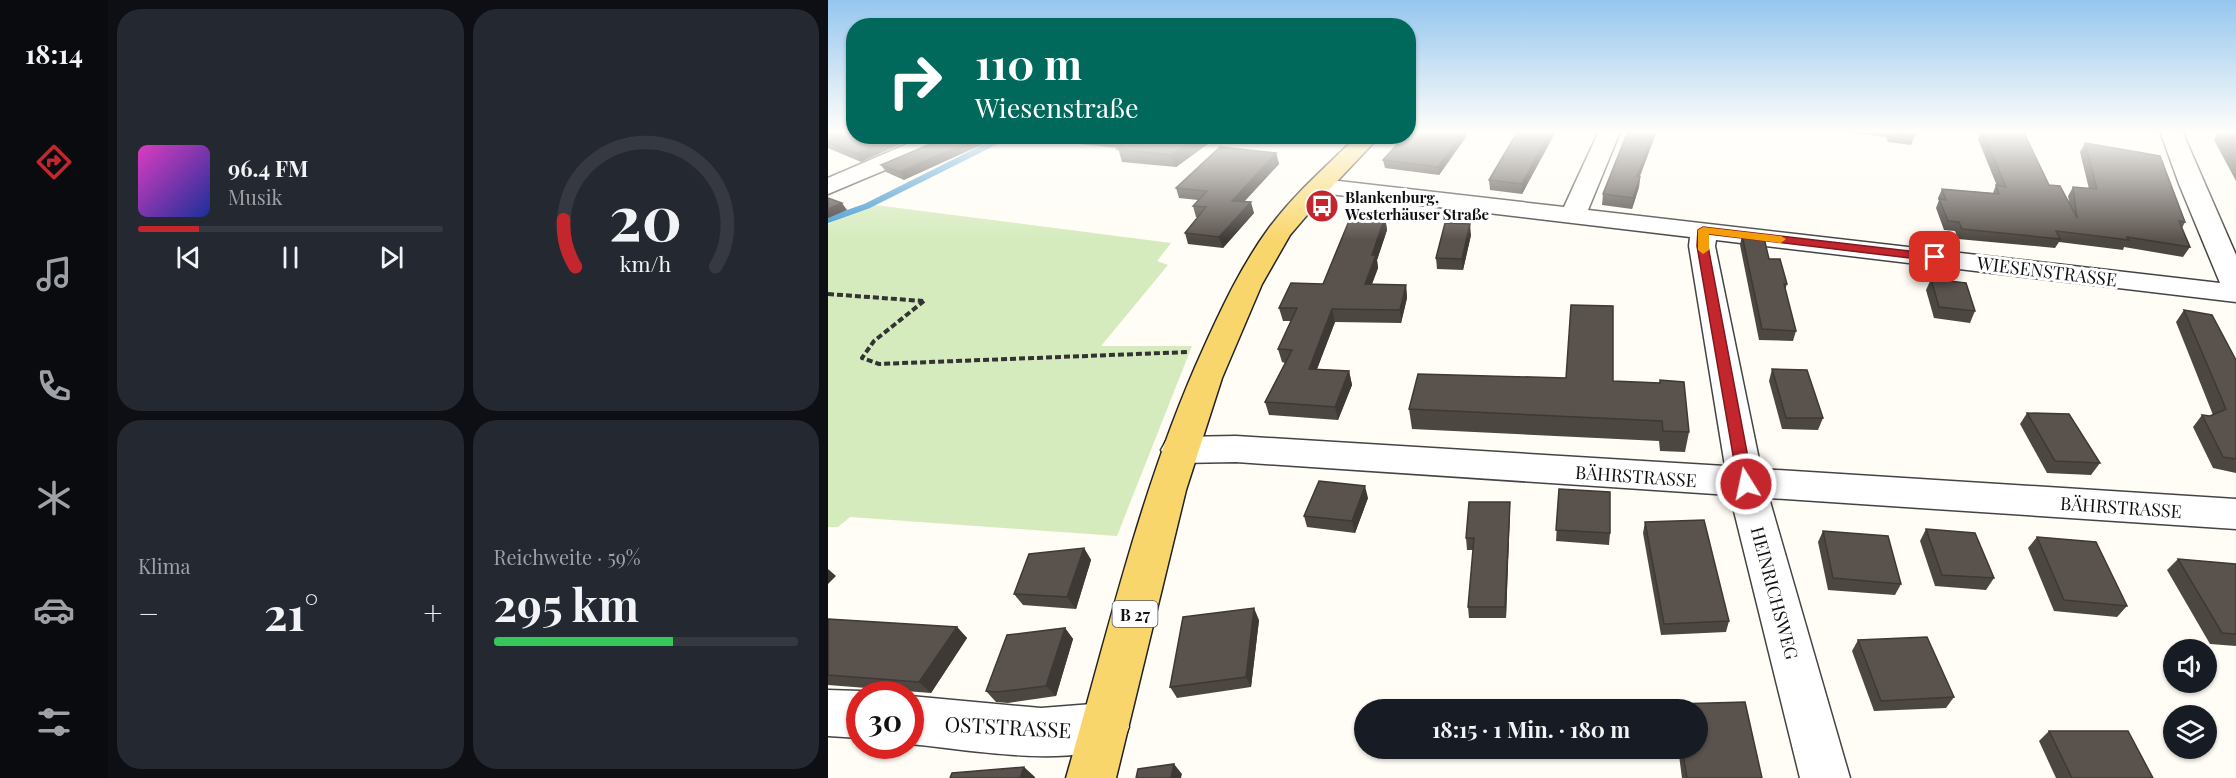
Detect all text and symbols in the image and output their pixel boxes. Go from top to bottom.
text: 18:14 [25,35,83,71]
text: 110 m [975,35,1082,91]
icon: right [876,42,954,120]
text: Wiesenstraße [975,89,1139,125]
icon: directions [33,141,75,183]
text: 96.4 FM [228,153,308,183]
text: 20 [609,173,682,257]
text: Musik [228,183,283,210]
place label: Blankenburg, Westerhäuser Straße [1344,187,1490,224]
bus stop icon: Blankenburg, Westerhäuser Straße [1304,188,1340,224]
pin [1909,231,1960,282]
icon: arrive [1918,240,1951,273]
icon: previous [172,241,205,274]
icon: pause [274,241,307,274]
icon: next [375,241,408,274]
text: km/h [620,249,672,277]
street label: WIESENSTRASSE [1975,250,2118,292]
icon: music [33,253,75,295]
icon: phone [33,365,75,407]
position arrow [1714,452,1778,516]
street label: BÄHRSTRASSE [1574,460,1698,492]
icon: climate [33,477,75,519]
street label: BÄHRSTRASSE [2059,491,2183,523]
street label: HEINRICHSWEG [1746,524,1804,662]
text: Reichweite · 59% [494,543,641,570]
text: Klima [138,552,190,579]
text: 295 km [494,573,639,633]
text: 21° [264,582,319,642]
icon: car [33,589,75,631]
text: − [138,590,159,634]
text: + [423,590,443,634]
road number: B 27 [1112,601,1158,627]
map controls [2163,639,2217,759]
button: sound [2163,639,2217,693]
speed limit sign: 30 [846,681,924,759]
icon: filters [33,701,75,743]
button: layers [2163,705,2217,759]
street label: OSTSTRASSE [944,709,1072,743]
text: 18:15 · 1 Min. · 180 m [1432,714,1630,744]

